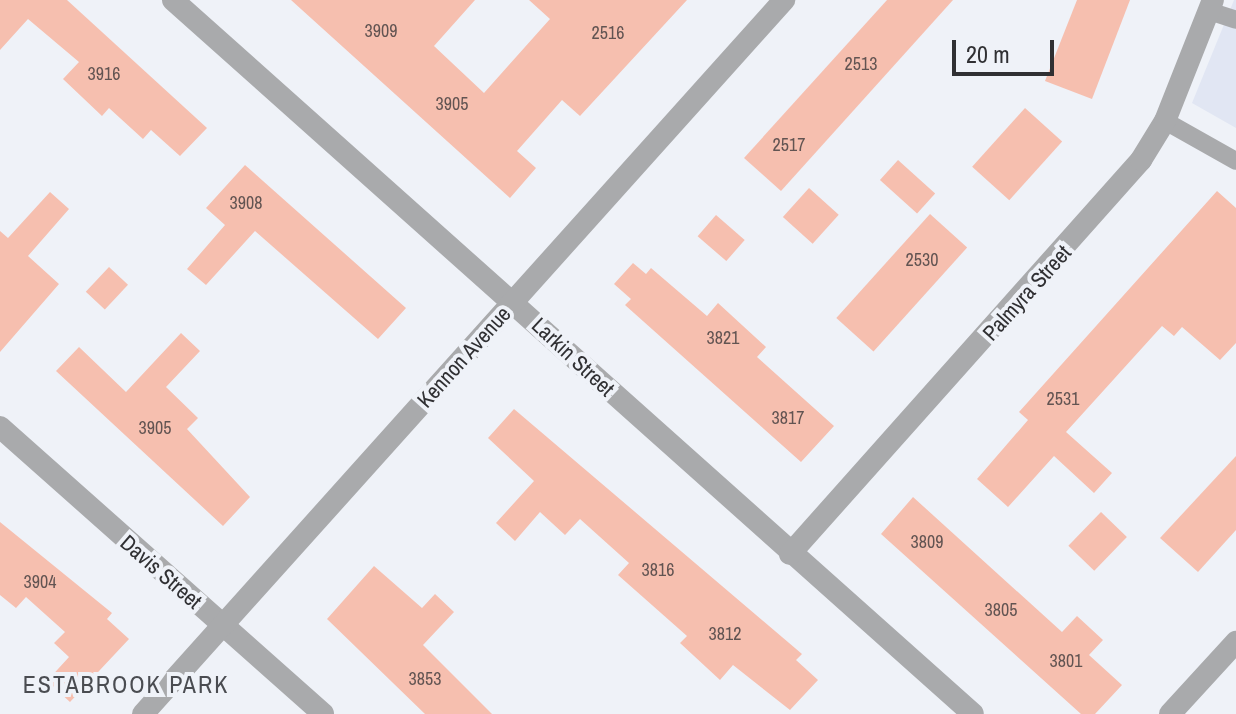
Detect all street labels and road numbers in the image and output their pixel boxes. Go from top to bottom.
street label: Palmyra Street [977,240,1077,346]
street label: Kennon Avenue [411,301,517,413]
street label: Larkin Street [526,312,620,402]
street label: Davis Street [115,529,207,615]

